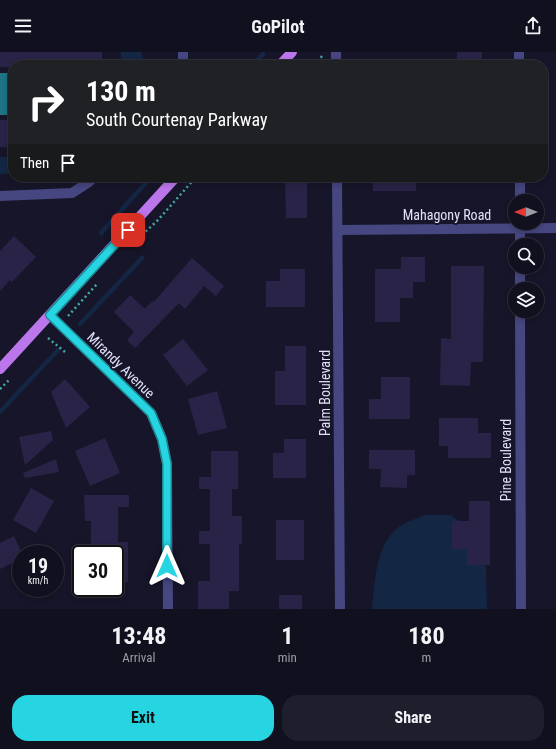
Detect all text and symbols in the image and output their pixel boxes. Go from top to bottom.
icon: menu [12,15,34,37]
icon: share [522,15,544,37]
text: GoPilot [251,16,305,37]
text: 130 m [86,75,156,108]
icon: right [20,76,72,128]
text: South Courtenay Parkway [86,109,267,130]
icon: arrive [57,152,79,174]
text: Then [20,154,49,172]
north arrow [508,194,544,230]
map controls [508,194,544,318]
street label: Mahagony Road [403,207,491,223]
pin [111,213,145,247]
icon: arrive [117,219,139,241]
button: search [508,238,544,274]
button: layers [508,282,544,318]
street label: Mirandy Avenue [84,329,158,401]
street label: Palm Boulevard [317,350,333,436]
street label: Pine Boulevard [498,419,514,501]
speed limit sign: 30 [72,545,124,597]
position arrow [146,545,188,587]
text: 19 [28,554,48,578]
text: km/h [28,575,48,586]
text: 13:48 [111,622,166,650]
text: 1 [281,622,293,650]
text: 180 [408,622,445,650]
text: Arrival [122,650,155,665]
text: min [278,650,297,665]
text: m [422,650,431,665]
button: Exit [12,695,274,741]
button: Share [282,695,544,741]

